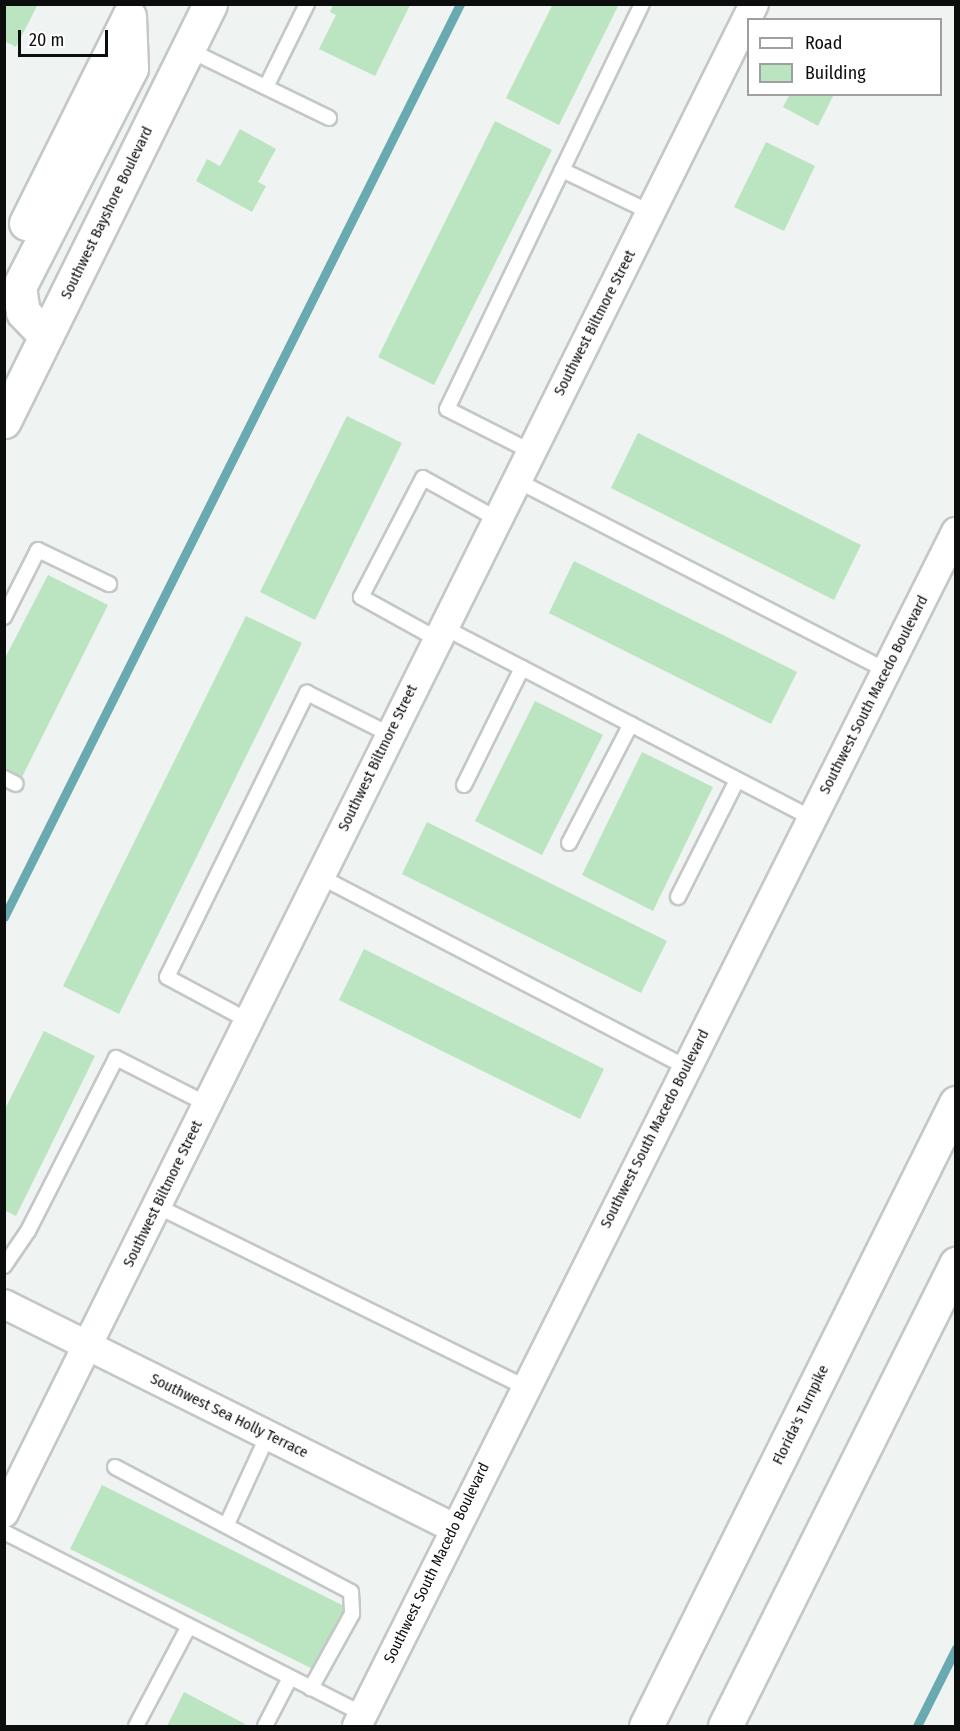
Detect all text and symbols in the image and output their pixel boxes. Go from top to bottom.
scale bar [21,18,111,56]
legend [747,18,942,96]
text: 20 m [29,29,64,51]
text: Road [805,32,842,54]
text: Building [805,62,866,84]
street label: Southwest Bayshore Boulevard [57,124,157,302]
street label: Southwest Biltmore Street [550,247,640,399]
street label: Southwest South Macedo Boulevard [816,593,932,797]
street label: Southwest Biltmore Street [335,682,421,834]
street label: Southwest South Macedo Boulevard [597,1027,713,1231]
street label: Southwest Biltmore Street [120,1118,206,1270]
street label: Florida's Turnpike [769,1362,833,1468]
street label: Southwest Sea Holly Terrace [147,1370,311,1462]
street label: Southwest South Macedo Boulevard [381,1460,493,1666]

